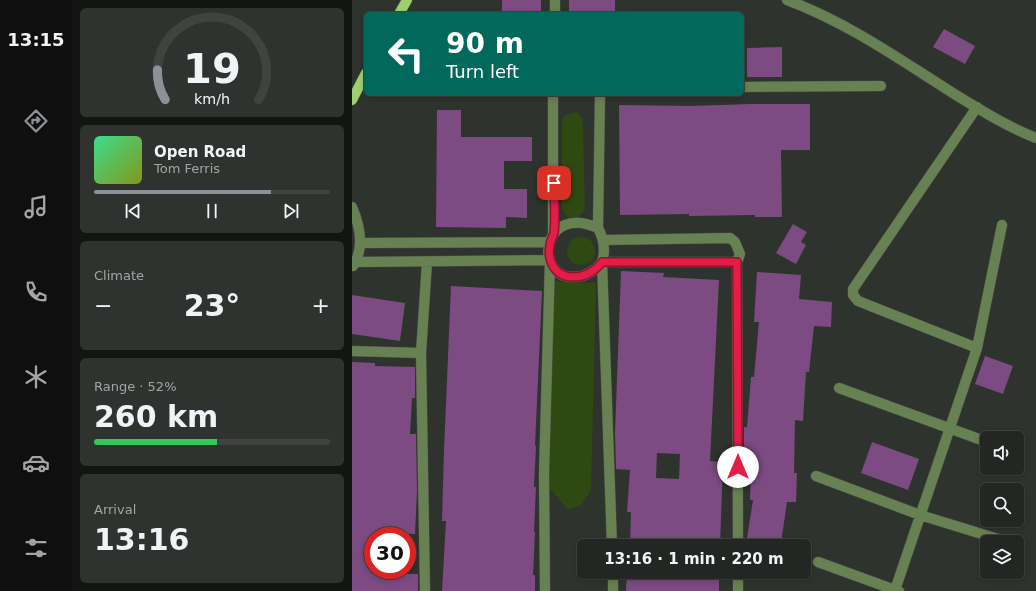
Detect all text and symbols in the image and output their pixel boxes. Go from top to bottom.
text: 90 m [446,27,524,60]
icon: left [380,28,432,80]
text: 13:15 [7,29,65,50]
text: 19 [183,44,241,93]
text: Turn left [446,61,519,82]
text: km/h [194,91,230,107]
icon: directions [22,107,50,135]
text: Open Road [154,143,246,161]
text: Tom Ferris [154,161,220,176]
pin [537,166,571,200]
icon: arrive [543,172,565,194]
icon: music [22,193,50,221]
icon: previous [122,200,144,222]
icon: pause [201,200,223,222]
icon: next [280,200,302,222]
text: Climate [94,268,144,283]
icon: phone [22,278,50,306]
text: 23° [184,288,240,323]
text: − [94,293,112,318]
text: + [312,293,330,318]
icon: climate [22,363,50,391]
text: Range · 52% [94,379,177,394]
text: 260 km [94,399,218,434]
map controls [980,431,1024,579]
button: sound [980,431,1024,475]
position arrow [717,446,759,488]
icon: car [22,449,50,477]
button: search [980,483,1024,527]
text: Arrival [94,502,136,517]
text: 13:16 [94,522,190,557]
speed limit sign: 30 [364,527,416,579]
icon: filters [22,534,50,562]
button: layers [980,535,1024,579]
text: 13:16 · 1 min · 220 m [604,550,784,568]

